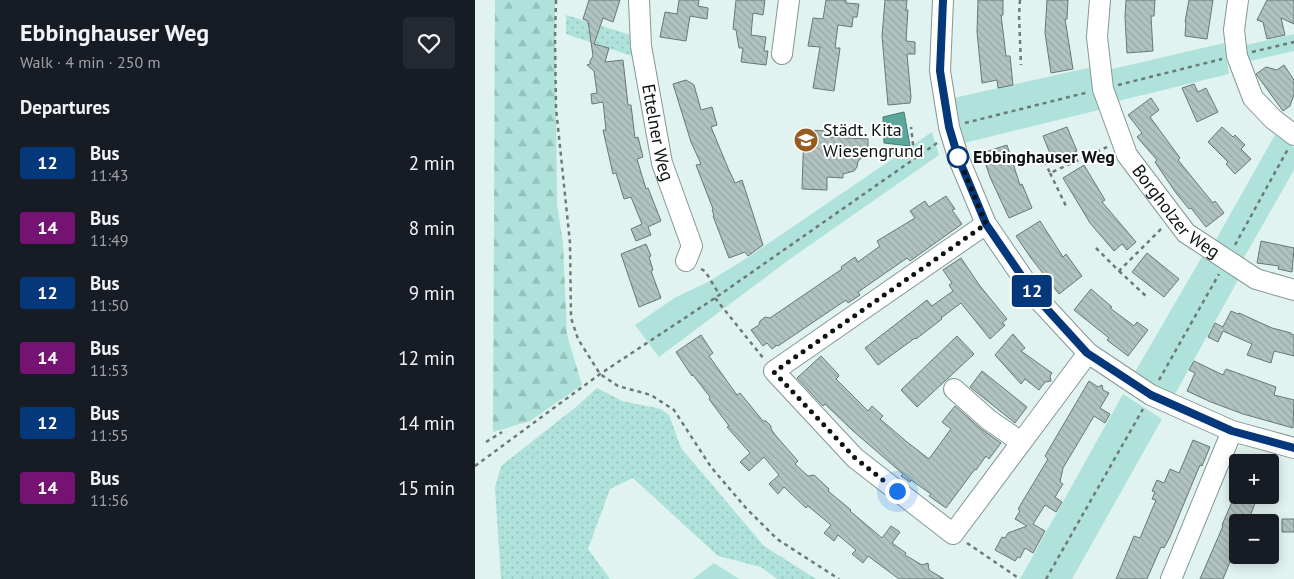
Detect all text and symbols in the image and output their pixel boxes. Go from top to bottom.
text: Ebbinghauser Weg [20,17,209,48]
button: heart [403,17,455,69]
text: Walk · 4 min · 250 m [20,52,160,72]
street label: Ettelner Weg [637,82,680,184]
text: Departures [20,95,110,119]
place label: Städt. Kita Wiesengrund [823,118,923,162]
school or university icon: Städt. Kita Wiesengrund [793,127,819,153]
text: Bus [90,141,119,165]
place label: Ebbinghauser Weg [973,145,1115,168]
marker: Ebbinghauser Weg [947,146,969,168]
text: 12 [37,151,58,174]
text: 2 min [409,151,455,175]
street label: Borgholzer Weg [1127,160,1224,263]
text: 11:43 [90,165,128,185]
text: Bus [90,206,119,230]
text: 14 [37,216,58,239]
text: 8 min [409,216,455,240]
text: 11:49 [90,230,128,250]
text: Bus [90,271,119,295]
line badge: 12 [1009,275,1055,307]
text: 12 [1022,279,1042,302]
text: 12 [37,281,58,304]
text: 9 min [409,281,455,305]
text: 11:50 [90,295,128,315]
text: Bus [90,336,119,360]
text: 14 [37,346,58,369]
text: 12 min [398,346,455,370]
text: 11:53 [90,360,128,380]
text: Bus [90,401,119,425]
text: 12 [37,411,58,434]
text: 14 min [398,411,455,435]
text: 11:55 [90,425,128,445]
map controls [1229,454,1279,564]
button: + [1229,454,1279,504]
text: Bus [90,466,119,490]
text: 14 [37,476,58,499]
text: 15 min [398,476,455,500]
your location [885,479,910,504]
text: 11:56 [90,490,128,510]
button: − [1229,514,1279,564]

